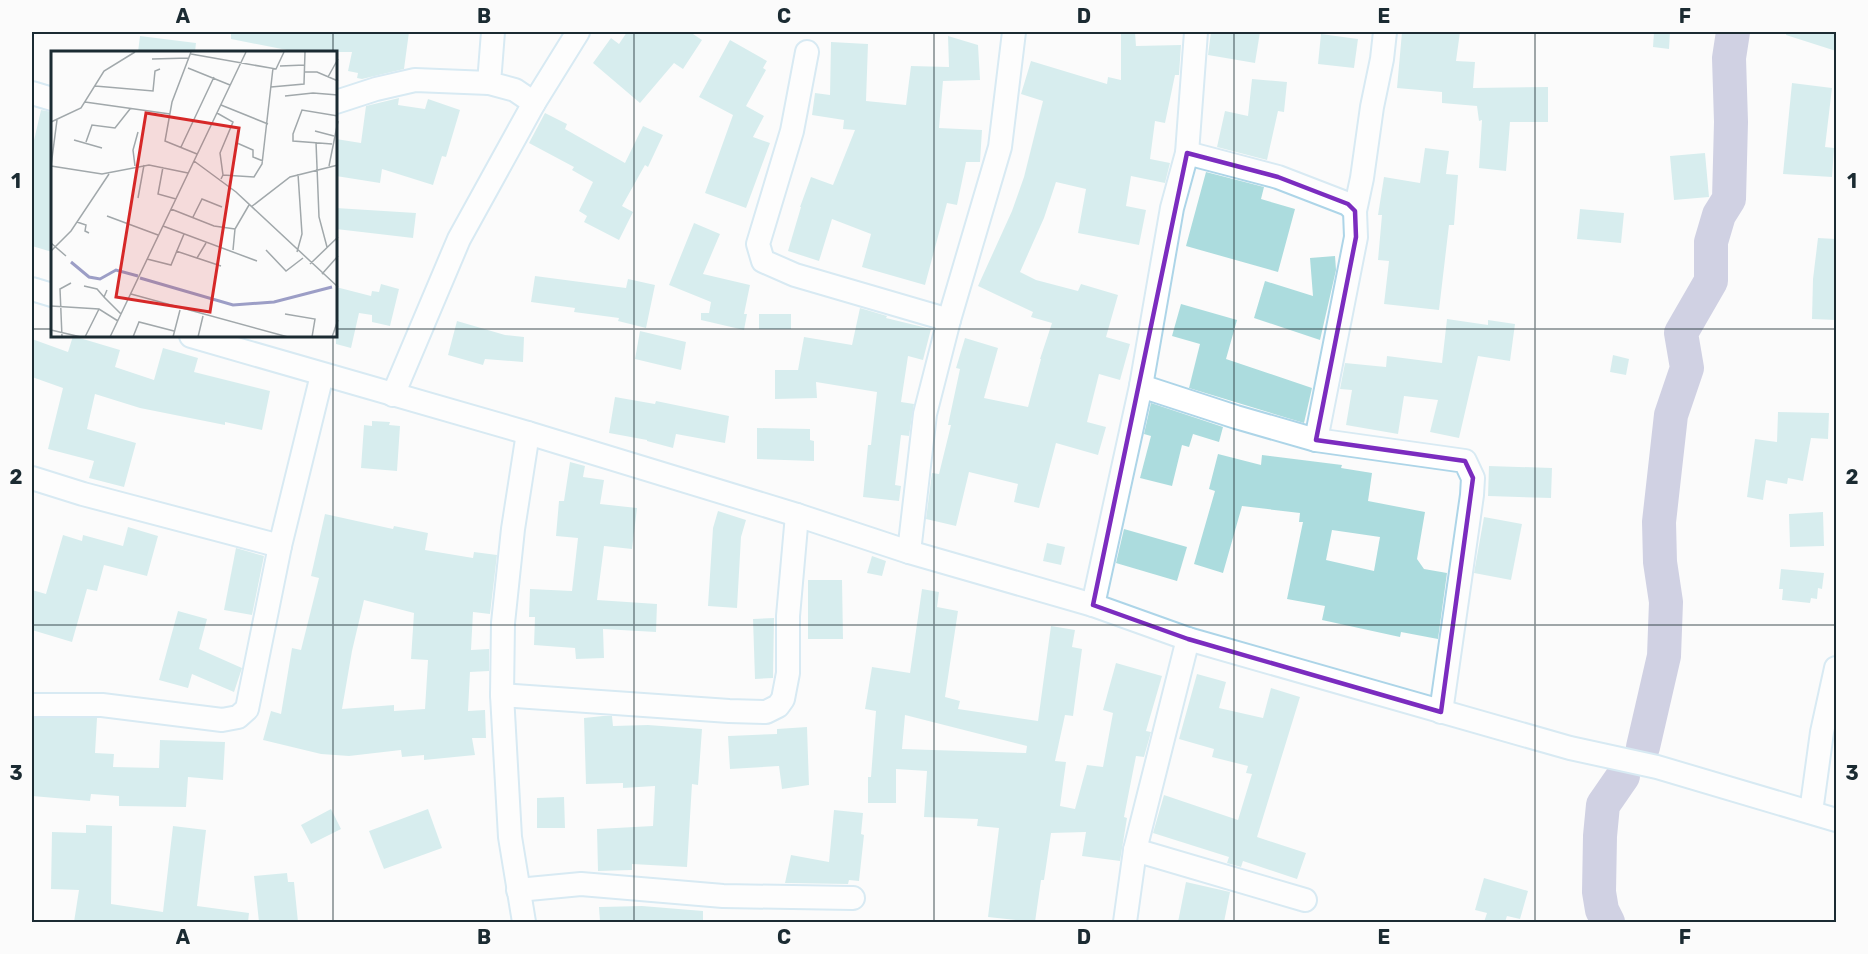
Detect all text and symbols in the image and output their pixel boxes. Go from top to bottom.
text: A [176,4,191,28]
text: B [477,4,491,28]
text: C [777,4,791,28]
text: D [1077,4,1091,28]
text: E [1378,4,1390,28]
text: F [1679,4,1691,28]
inset map [51,51,338,338]
text: 1 [11,169,21,193]
text: 1 [1847,169,1857,193]
text: 2 [10,465,23,489]
text: 2 [1846,465,1859,489]
text: 3 [9,761,23,785]
text: 3 [1845,761,1859,785]
text: A [176,925,191,949]
text: B [477,925,491,949]
text: C [777,925,791,949]
text: D [1077,925,1091,949]
text: E [1378,925,1390,949]
text: F [1679,925,1691,949]

